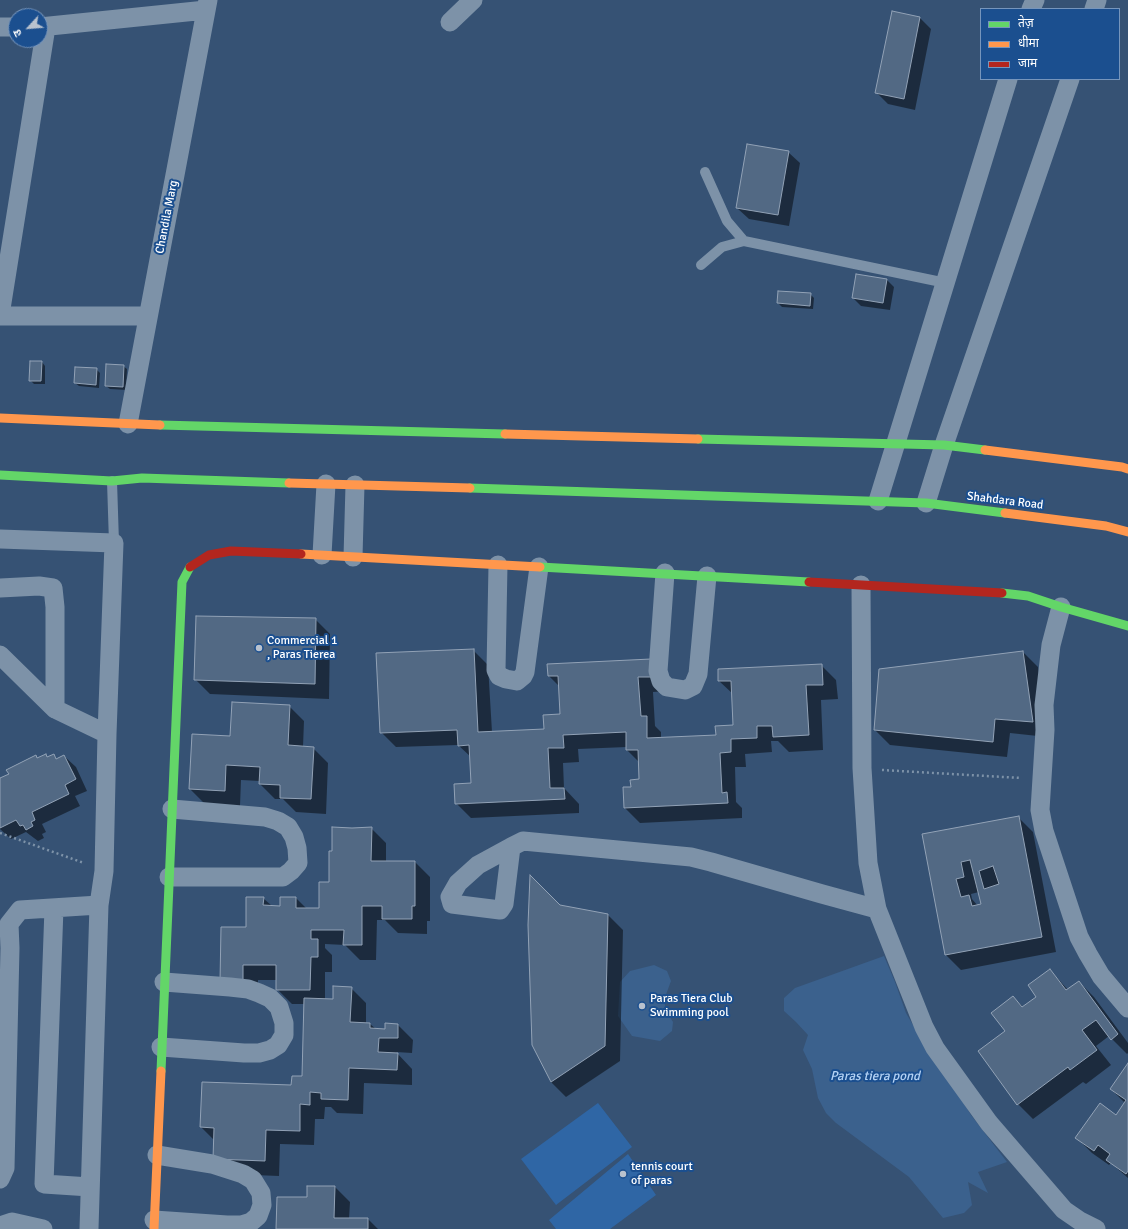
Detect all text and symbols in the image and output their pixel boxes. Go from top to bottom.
north arrow [8,8,48,48]
legend [980,8,1120,80]
text: तेज़ [1018,16,1034,31]
text: उ [10,27,25,39]
text: धीमा [1018,36,1039,51]
text: जाम [1018,56,1037,71]
street label: Chandila Marg [153,179,181,255]
street label: Shahdara Road [966,489,1044,513]
place label: Commercial 1 , Paras Tierea [267,634,337,662]
marker: Commercial 1 , Paras Tierea [254,643,264,653]
place label: Paras Tiera Club Swimming pool [650,992,733,1020]
marker: Paras Tiera Club Swimming pool [637,1001,647,1011]
water label: Paras tiera pond [830,1069,920,1085]
place label: tennis court of paras [631,1160,693,1188]
marker: tennis court of paras [618,1169,628,1179]

